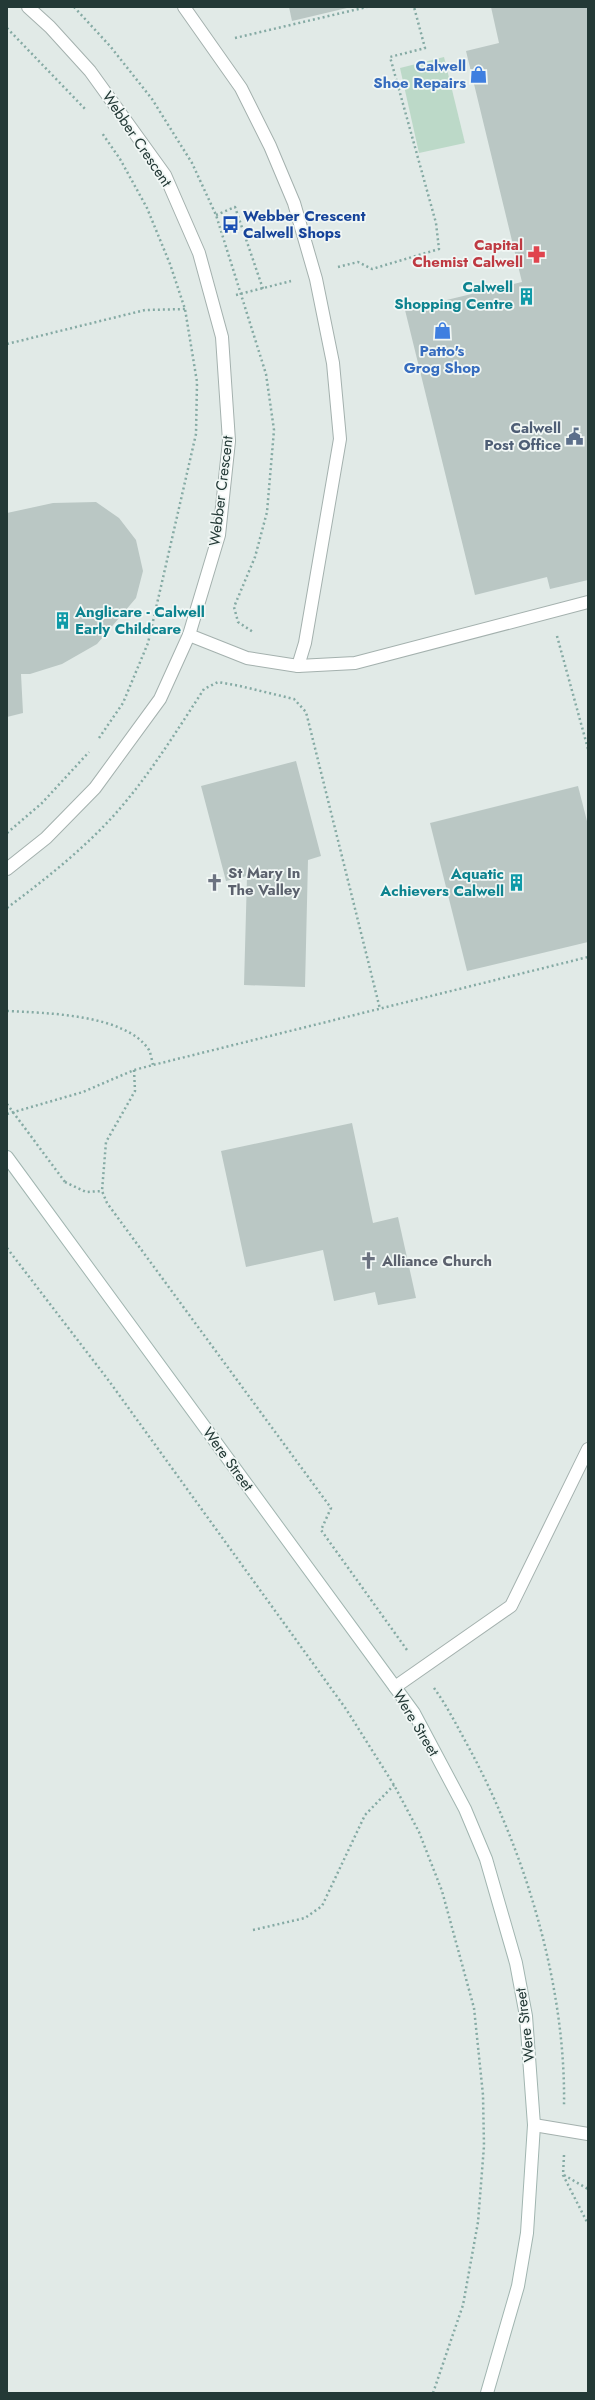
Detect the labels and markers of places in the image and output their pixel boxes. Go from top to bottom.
place label: Calwell Shoe Repairs [373,55,466,94]
shop icon: Calwell Shoe Repairs [469,65,489,85]
place label: Webber Crescent Calwell Shops [243,205,366,244]
bus stop icon: Webber Crescent Calwell Shops [220,215,240,235]
place label: Capital Chemist Calwell [412,234,523,273]
pharmacy icon: Capital Chemist Calwell [526,244,546,264]
place label: Calwell Shopping Centre [394,276,513,315]
building icon: Calwell Shopping Centre [516,286,536,306]
shop icon: Patto's Grog Shop [432,320,452,340]
place label: Patto's Grog Shop [404,340,480,379]
place label: Calwell Post Office [484,417,561,456]
public building icon: Calwell Post Office [564,427,584,447]
place label: Anglicare - Calwell Early Childcare [74,601,205,640]
building icon: Anglicare - Calwell Early Childcare [52,611,72,631]
place label: St Mary In The Valley [228,862,300,901]
place label: Aquatic Achievers Calwell [379,863,504,902]
church icon: St Mary In The Valley [205,872,225,892]
building icon: Aquatic Achievers Calwell [507,873,527,893]
place label: Alliance Church [381,1250,492,1272]
church icon: Alliance Church [359,1251,379,1271]

